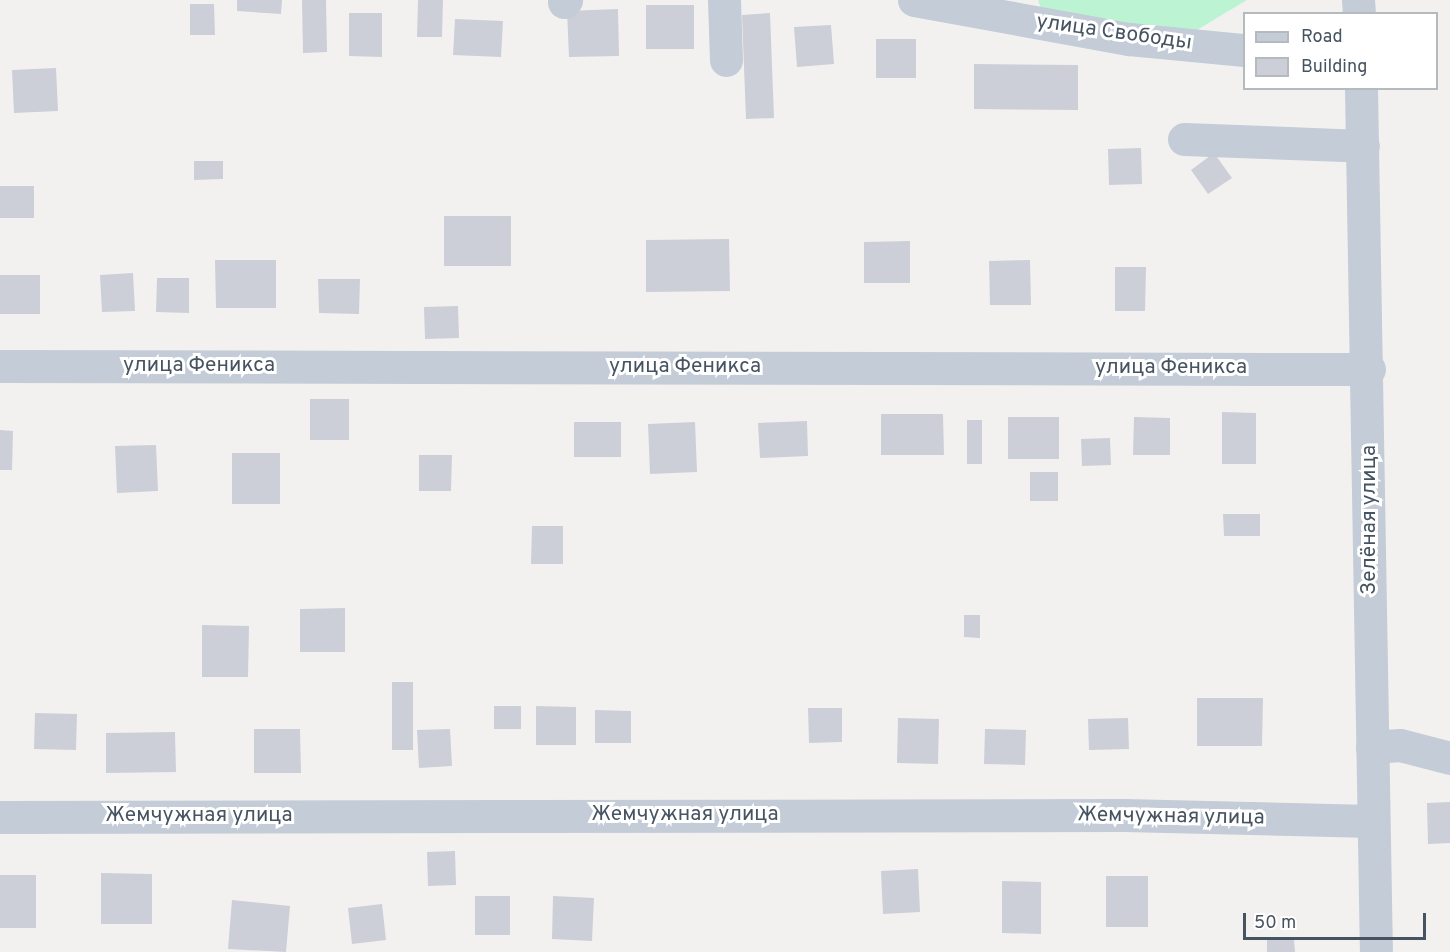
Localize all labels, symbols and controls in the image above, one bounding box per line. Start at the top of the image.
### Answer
street label: улица Свободы [1035,10,1193,56]
legend [1243,12,1438,90]
text: Road [1301,26,1343,49]
text: Building [1301,56,1367,79]
street label: улица Феникса [123,353,275,379]
street label: улица Феникса [609,354,761,380]
street label: улица Феникса [1095,355,1247,381]
street label: Зелёная улица [1357,445,1383,595]
street label: Жемчужная улица [591,802,779,828]
street label: Жемчужная улица [105,803,293,829]
street label: Жемчужная улица [1077,803,1265,831]
scale bar [1246,901,1429,939]
text: 50 m [1254,912,1296,935]

